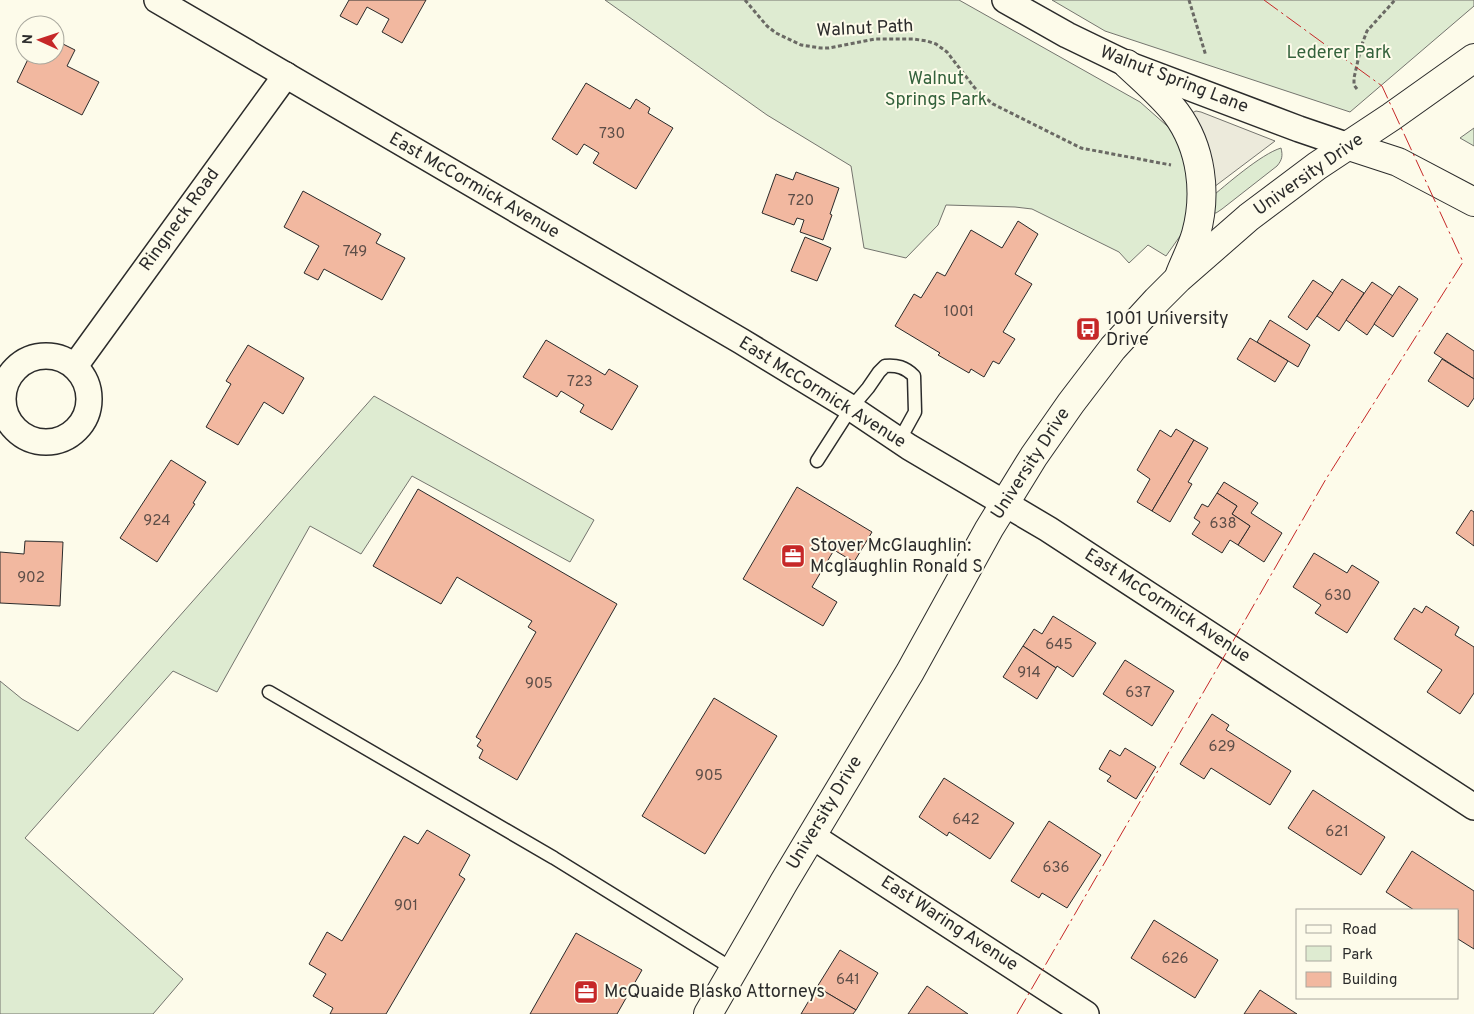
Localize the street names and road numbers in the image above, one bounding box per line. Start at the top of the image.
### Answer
street label: Walnut Path [816,15,914,43]
street label: Walnut Spring Lane [1097,41,1251,119]
street label: East McCormick Avenue [385,128,563,244]
street label: University Drive [1250,129,1368,221]
street label: Ringneck Road [135,164,225,276]
street label: East McCormick Avenue [734,332,910,454]
street label: University Drive [986,404,1076,524]
street label: East McCormick Avenue [1080,544,1254,668]
street label: University Drive [782,752,868,874]
street label: East Waring Avenue [876,871,1022,977]

